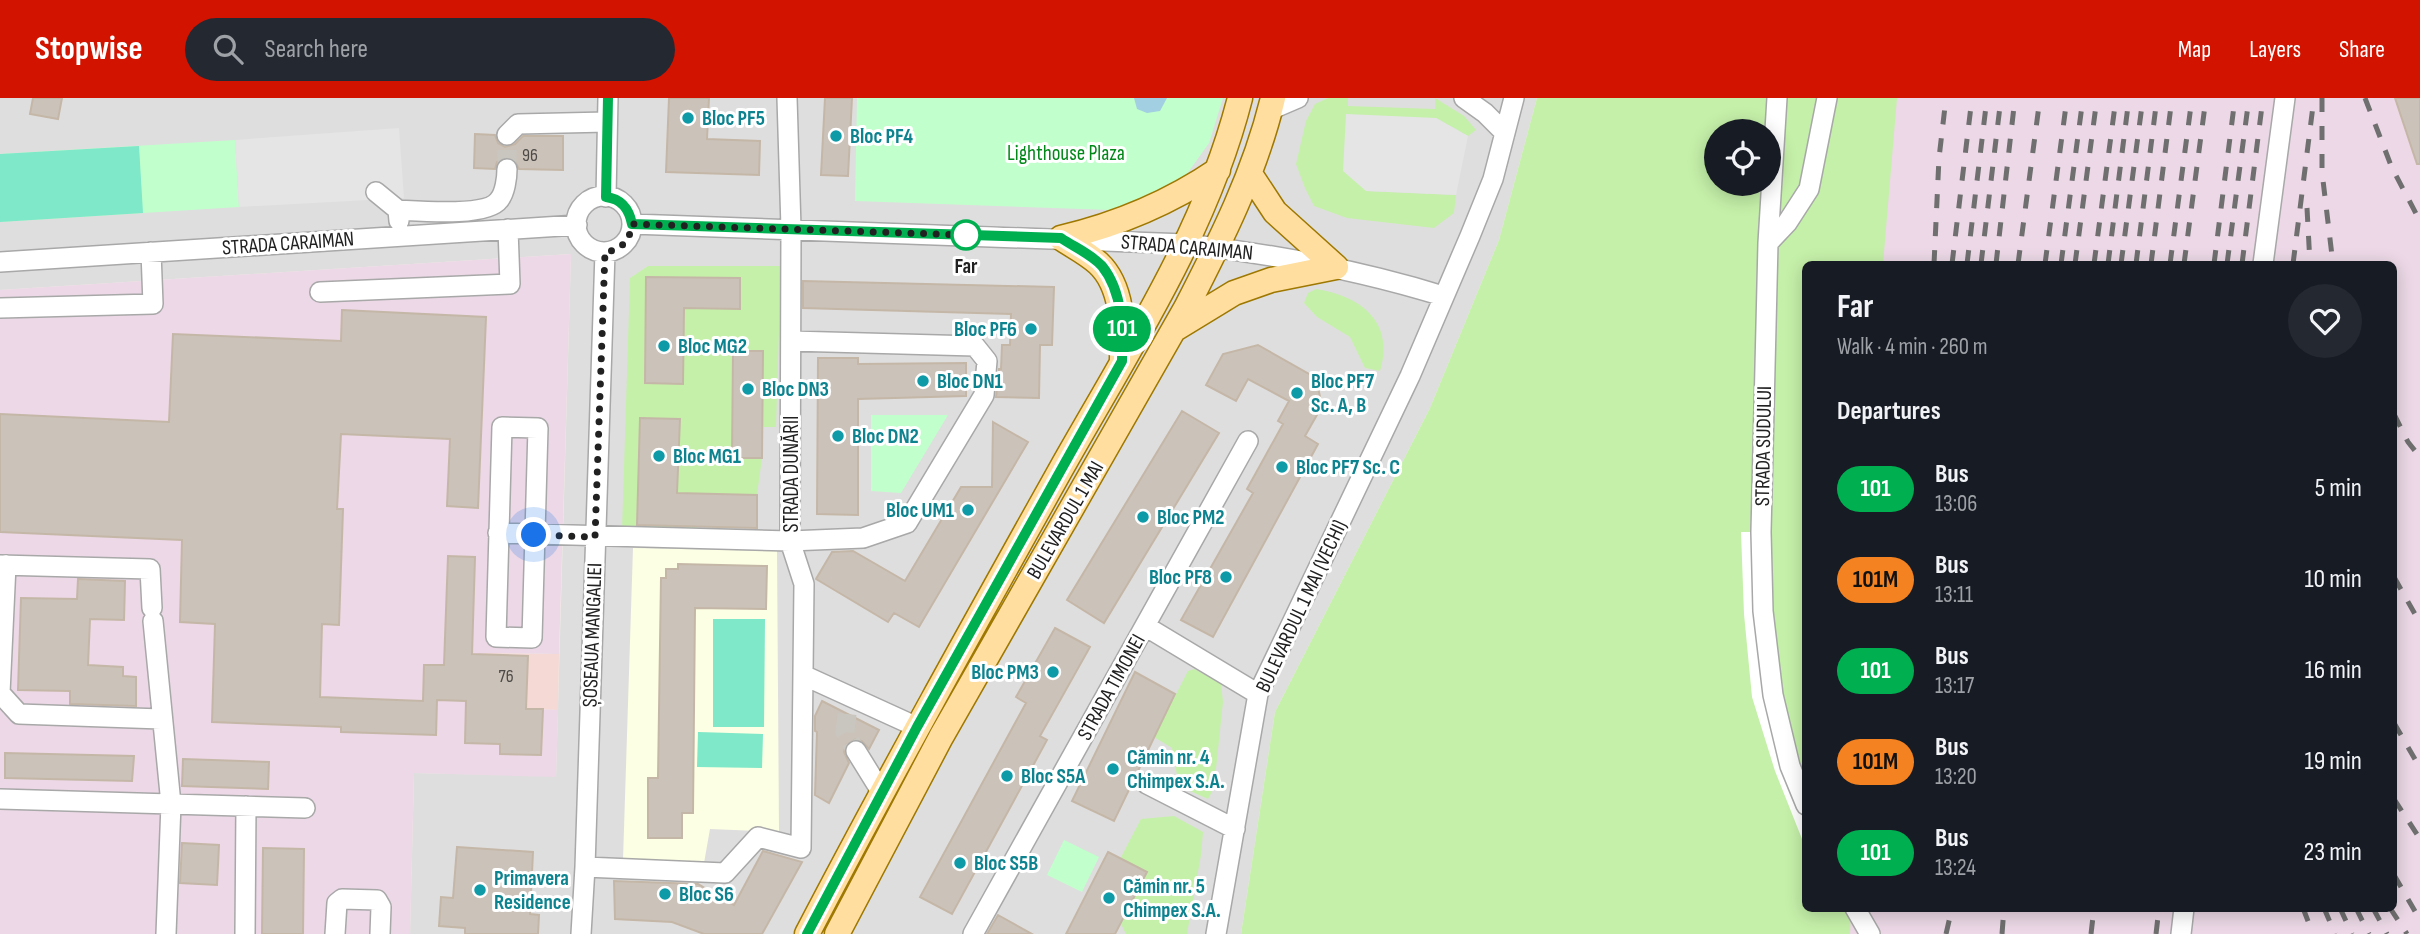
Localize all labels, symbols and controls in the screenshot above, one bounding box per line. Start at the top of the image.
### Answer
search box [185,18,675,81]
text: Stopwise [35,29,143,69]
icon: search [209,30,247,68]
text: Search here [265,34,368,65]
text: Map [2178,35,2211,64]
text: Layers [2249,35,2301,64]
text: Share [2339,35,2385,64]
place label: Bloc PF5 [702,106,765,131]
marker: Bloc PF5 [680,110,696,126]
map controls [1704,119,1781,196]
button: locate [1704,119,1781,196]
place label: Bloc PF4 [850,124,913,149]
marker: Bloc PF4 [828,128,844,144]
park label: Lighthouse Plaza [1007,141,1125,166]
house number: 96 [522,145,538,166]
marker: Far [951,220,981,250]
street label: STRADA CARAIMAN [221,226,355,261]
street label: STRADA CARAIMAN [1120,229,1254,266]
place label: Far [954,254,978,279]
button: heart [2288,284,2362,358]
text: Far [1837,287,1873,327]
line badge: 101 [1082,306,1162,352]
text: 101 [1107,314,1137,343]
place label: Bloc PF6 [954,317,1017,342]
marker: Bloc PF6 [1023,321,1039,337]
text: Walk · 4 min · 260 m [1837,333,1987,361]
place label: Bloc MG2 [678,334,747,359]
marker: Bloc MG2 [656,338,672,354]
place label: Bloc DN1 [937,369,1003,394]
place label: Bloc PF7 Sc. A, B [1311,369,1375,418]
marker: Bloc DN1 [915,373,931,389]
place label: Bloc DN3 [762,377,829,402]
marker: Bloc DN3 [740,381,756,397]
marker: Bloc PF7 Sc. A, B [1289,385,1305,401]
street label: STRADA SUDULUI [1750,386,1777,506]
text: Departures [1837,396,1941,427]
street label: STRADA DUNĂRII [779,416,804,532]
place label: Bloc DN2 [852,424,919,449]
marker: Bloc DN2 [830,428,846,444]
place label: Bloc MG1 [673,444,741,469]
marker: Bloc MG1 [651,448,667,464]
place label: Bloc PF7 Sc. C [1296,455,1400,480]
street label: BULEVARDUL 1 MAI [1022,457,1109,584]
marker: Bloc PF7 Sc. C [1274,459,1290,475]
text: Bus [1935,459,1969,490]
text: 5 min [2315,473,2362,504]
text: 101 [1860,474,1891,503]
text: 13:06 [1935,490,1977,518]
place label: Bloc UM1 [886,498,954,523]
marker: Bloc UM1 [960,502,976,518]
place label: Bloc PM2 [1157,505,1225,530]
marker: Bloc PM2 [1135,509,1151,525]
street label: BULEVARDUL 1 MAI (VECHI) [1251,516,1352,696]
your location [516,517,551,552]
text: Bus [1935,550,1969,581]
street label: ȘOSEAUA MANGALIEI [577,562,608,708]
text: 10 min [2305,564,2362,595]
place label: Bloc PF8 [1149,565,1212,590]
text: 101M [1853,565,1898,594]
marker: Bloc PF8 [1218,569,1234,585]
text: 13:11 [1935,581,1973,609]
street label: STRADA TIMONEI [1072,630,1151,745]
text: Bus [1935,641,1969,672]
text: 16 min [2305,655,2362,686]
text: 101 [1860,656,1891,685]
place label: Bloc PM3 [971,660,1039,685]
marker: Bloc PM3 [1045,664,1061,680]
house number: 76 [498,666,514,687]
text: 13:17 [1935,672,1974,700]
text: Bus [1935,732,1969,763]
place label: Cămin nr. 4 Chimpex S.A. [1127,745,1225,794]
text: 19 min [2305,746,2362,777]
text: 101M [1853,747,1898,776]
marker: Cămin nr. 4 Chimpex S.A. [1105,761,1121,777]
text: 13:20 [1935,763,1977,791]
place label: Bloc S5A [1021,764,1086,789]
marker: Bloc S5A [999,768,1015,784]
text: Bus [1935,823,1969,854]
text: 23 min [2304,837,2362,868]
text: 101 [1860,838,1891,867]
place label: Bloc S5B [974,851,1038,876]
text: 13:24 [1935,854,1976,882]
marker: Bloc S5B [952,855,968,871]
place label: Primavera Residence [494,866,571,915]
place label: Cămin nr. 5 Chimpex S.A. [1123,874,1221,923]
marker: Primavera Residence [472,882,488,898]
place label: Bloc S6 [679,882,734,907]
marker: Bloc S6 [657,886,673,902]
marker: Cămin nr. 5 Chimpex S.A. [1101,890,1117,906]

